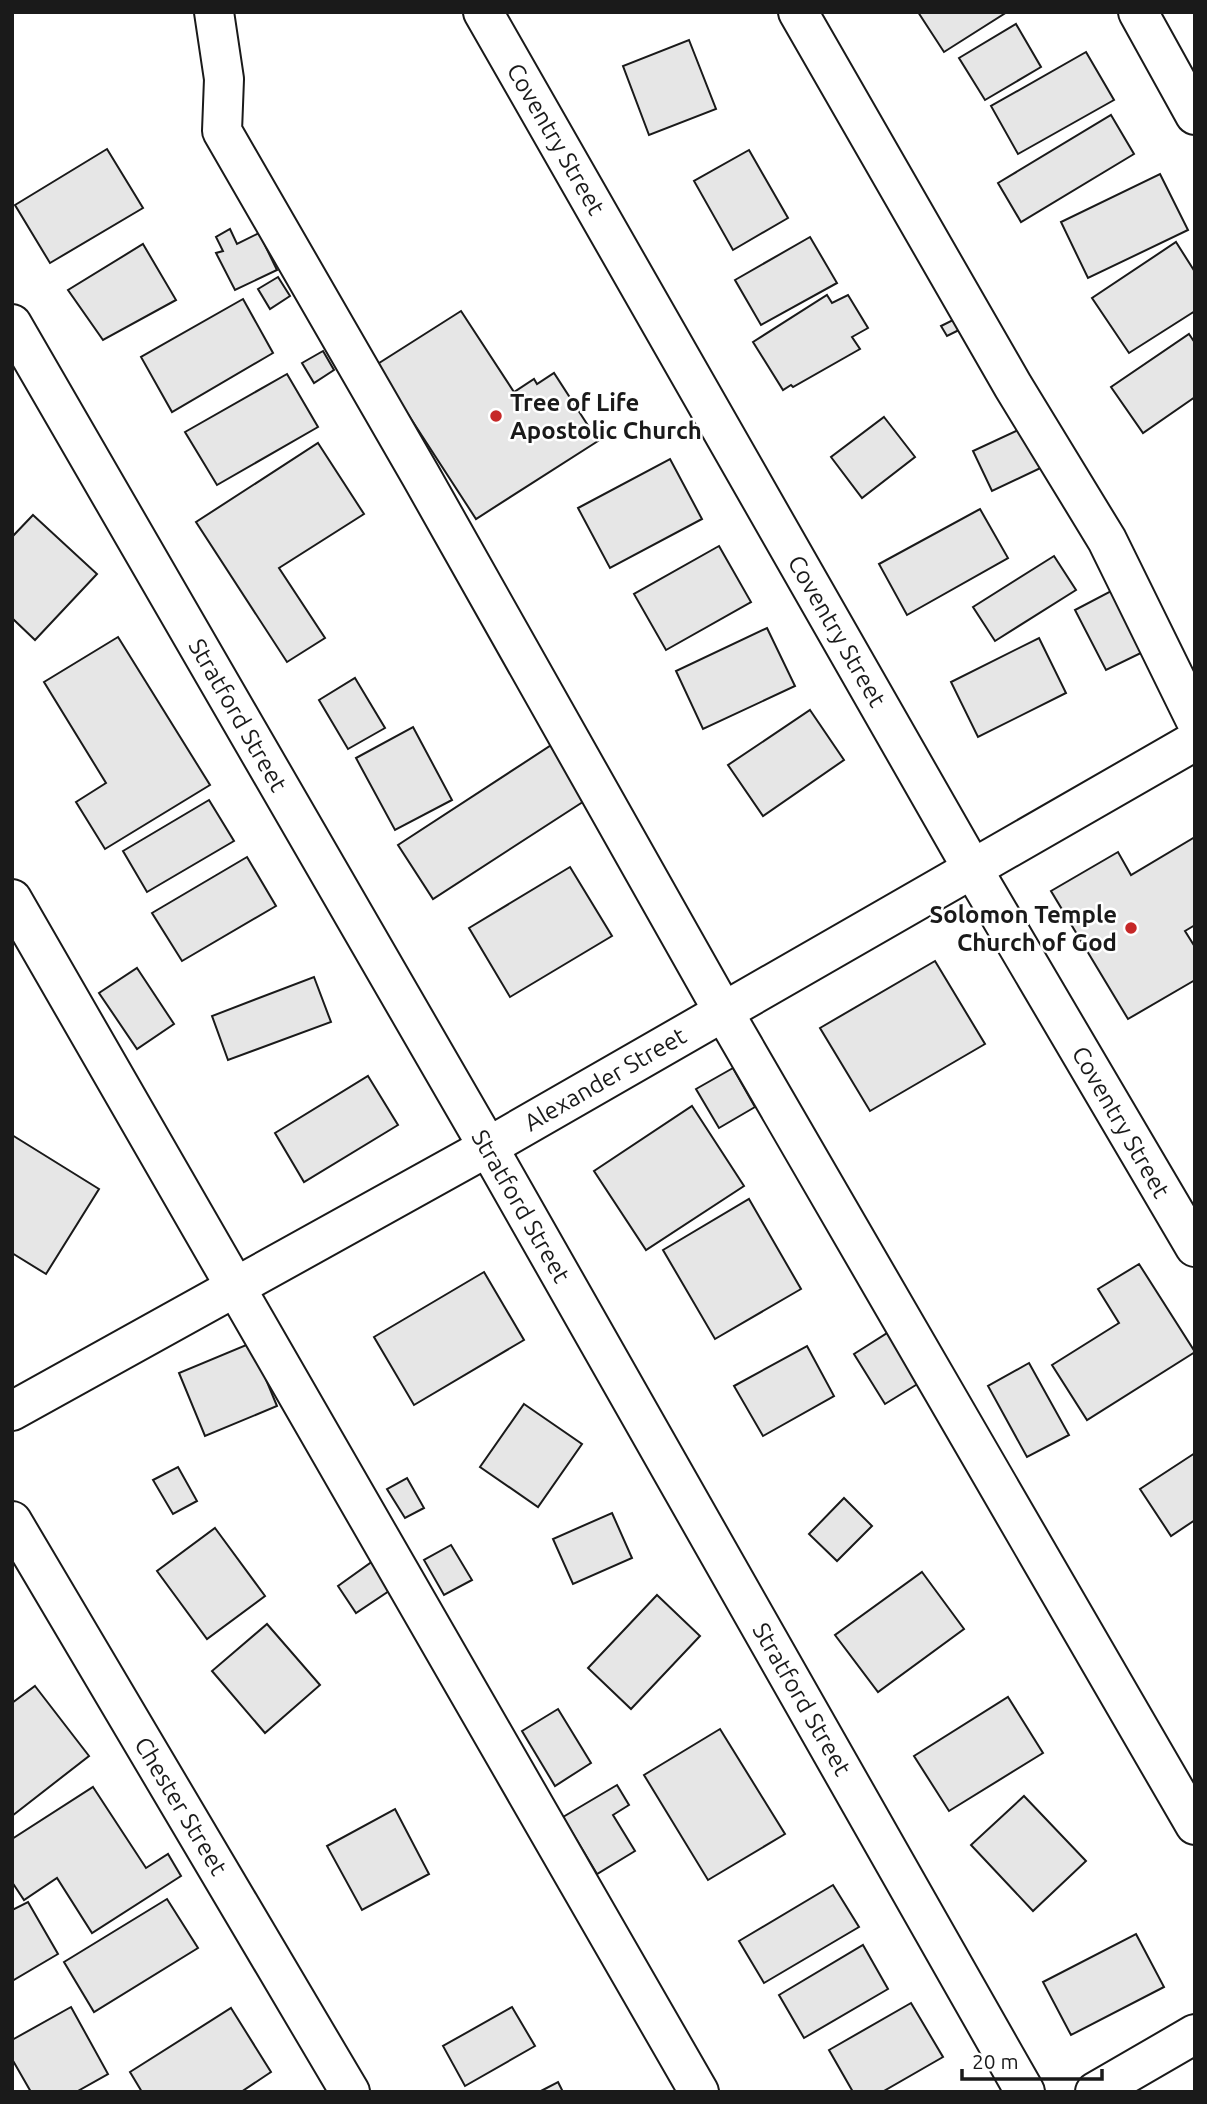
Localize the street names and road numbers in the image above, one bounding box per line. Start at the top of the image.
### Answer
street label: Coventry Street [502,58,611,220]
street label: Coventry Street [783,550,892,712]
street label: Stratford Street [183,634,293,797]
street label: Alexander Street [519,1022,691,1136]
street label: Coventry Street [1067,1041,1176,1203]
street label: Stratford Street [466,1125,576,1288]
street label: Stratford Street [747,1618,857,1781]
street label: Chester Street [129,1732,233,1880]

